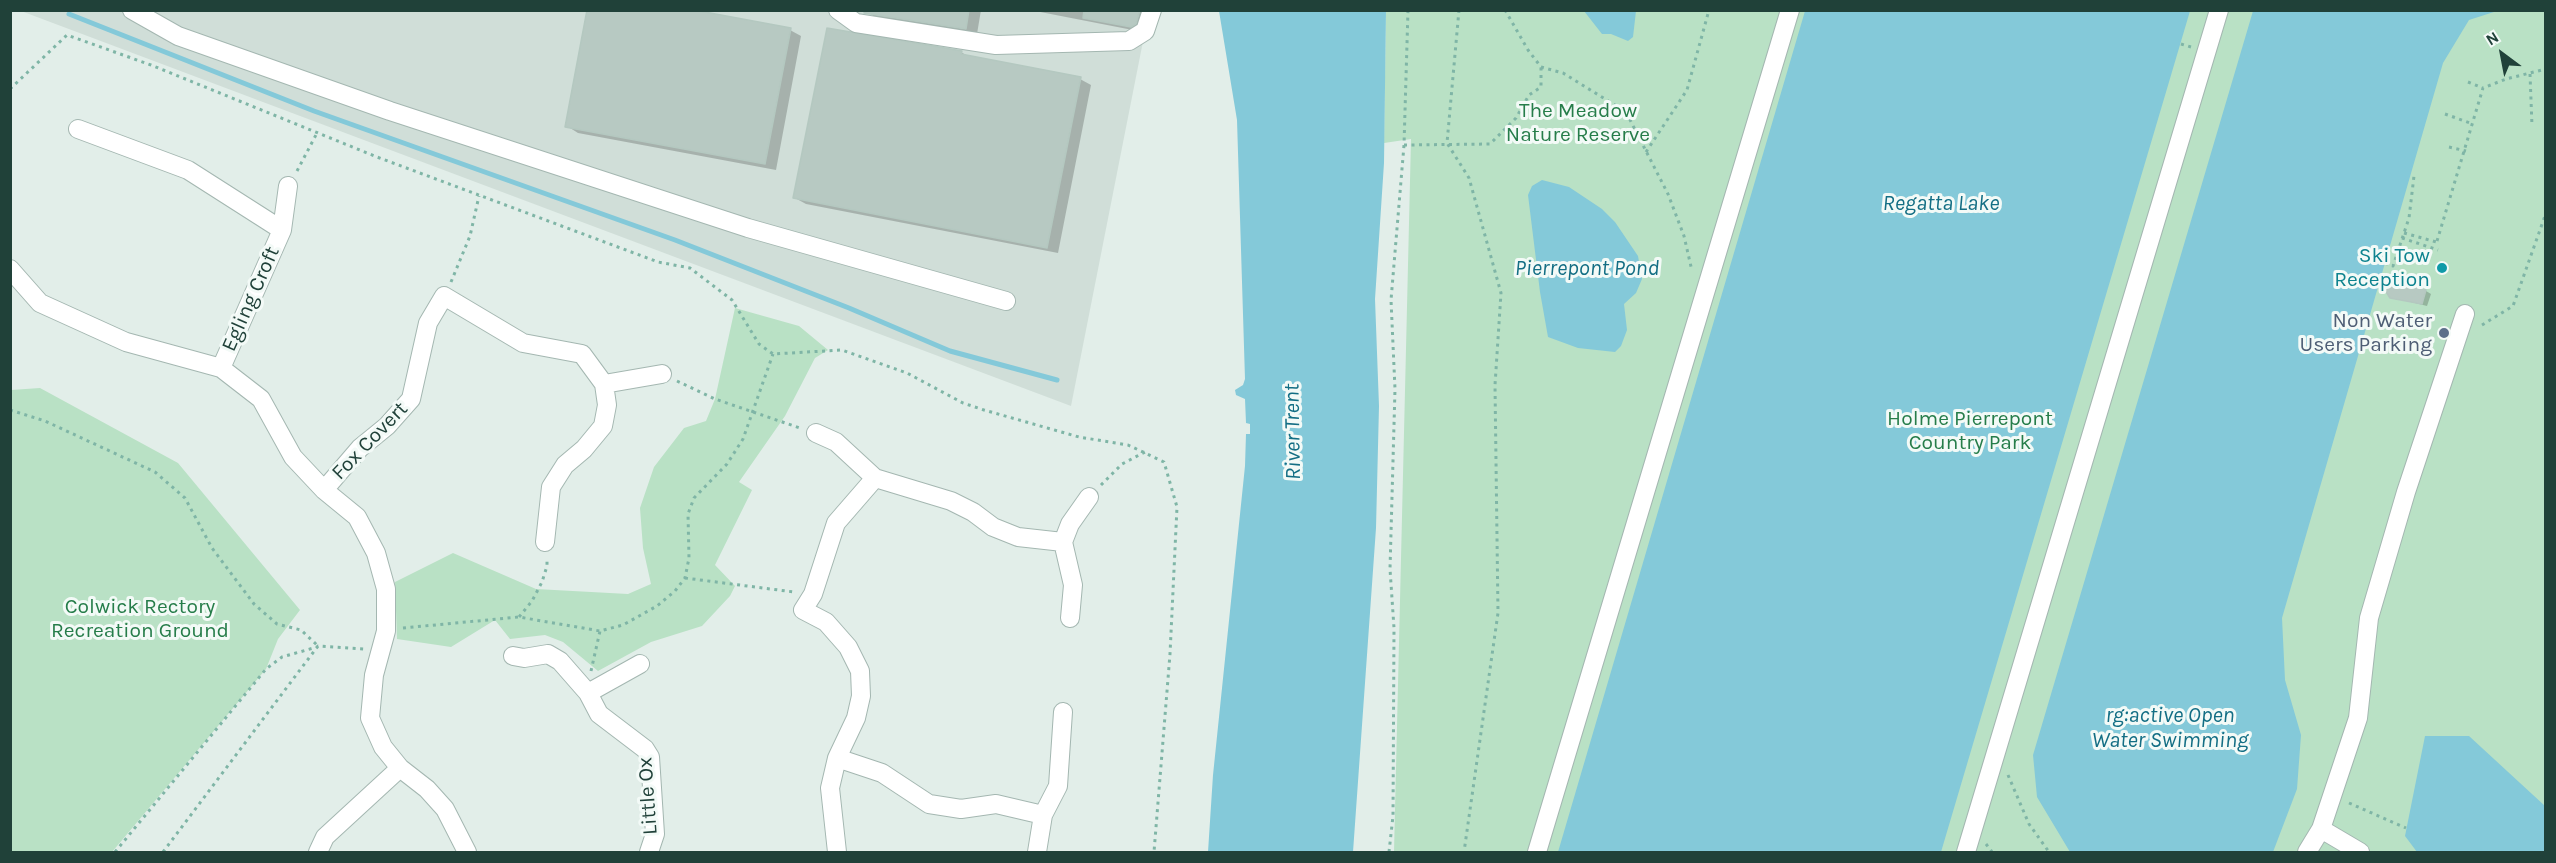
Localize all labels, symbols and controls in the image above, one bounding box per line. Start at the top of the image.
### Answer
north arrow [2472,24,2532,84]
text: N [2482,27,2502,49]
park label: The Meadow Nature Reserve [1506,98,1650,148]
water label: Regatta Lake [1883,191,1999,217]
street label: Egling Croft [217,243,285,355]
place label: Ski Tow Reception [2334,243,2430,293]
water label: Pierrepont Pond [1515,256,1659,282]
marker: Ski Tow Reception [2435,261,2449,275]
place label: Non Water Users Parking [2299,308,2432,358]
marker: Non Water Users Parking [2437,326,2451,340]
water label: River Trent [1279,384,1307,480]
street label: Fox Covert [327,397,413,485]
park label: Holme Pierrepont Country Park [1887,406,2053,456]
park label: Colwick Rectory Recreation Ground [51,594,229,644]
water label: rg:active Open Water Swimming [2092,703,2248,754]
street label: Little Ox [633,756,663,836]

